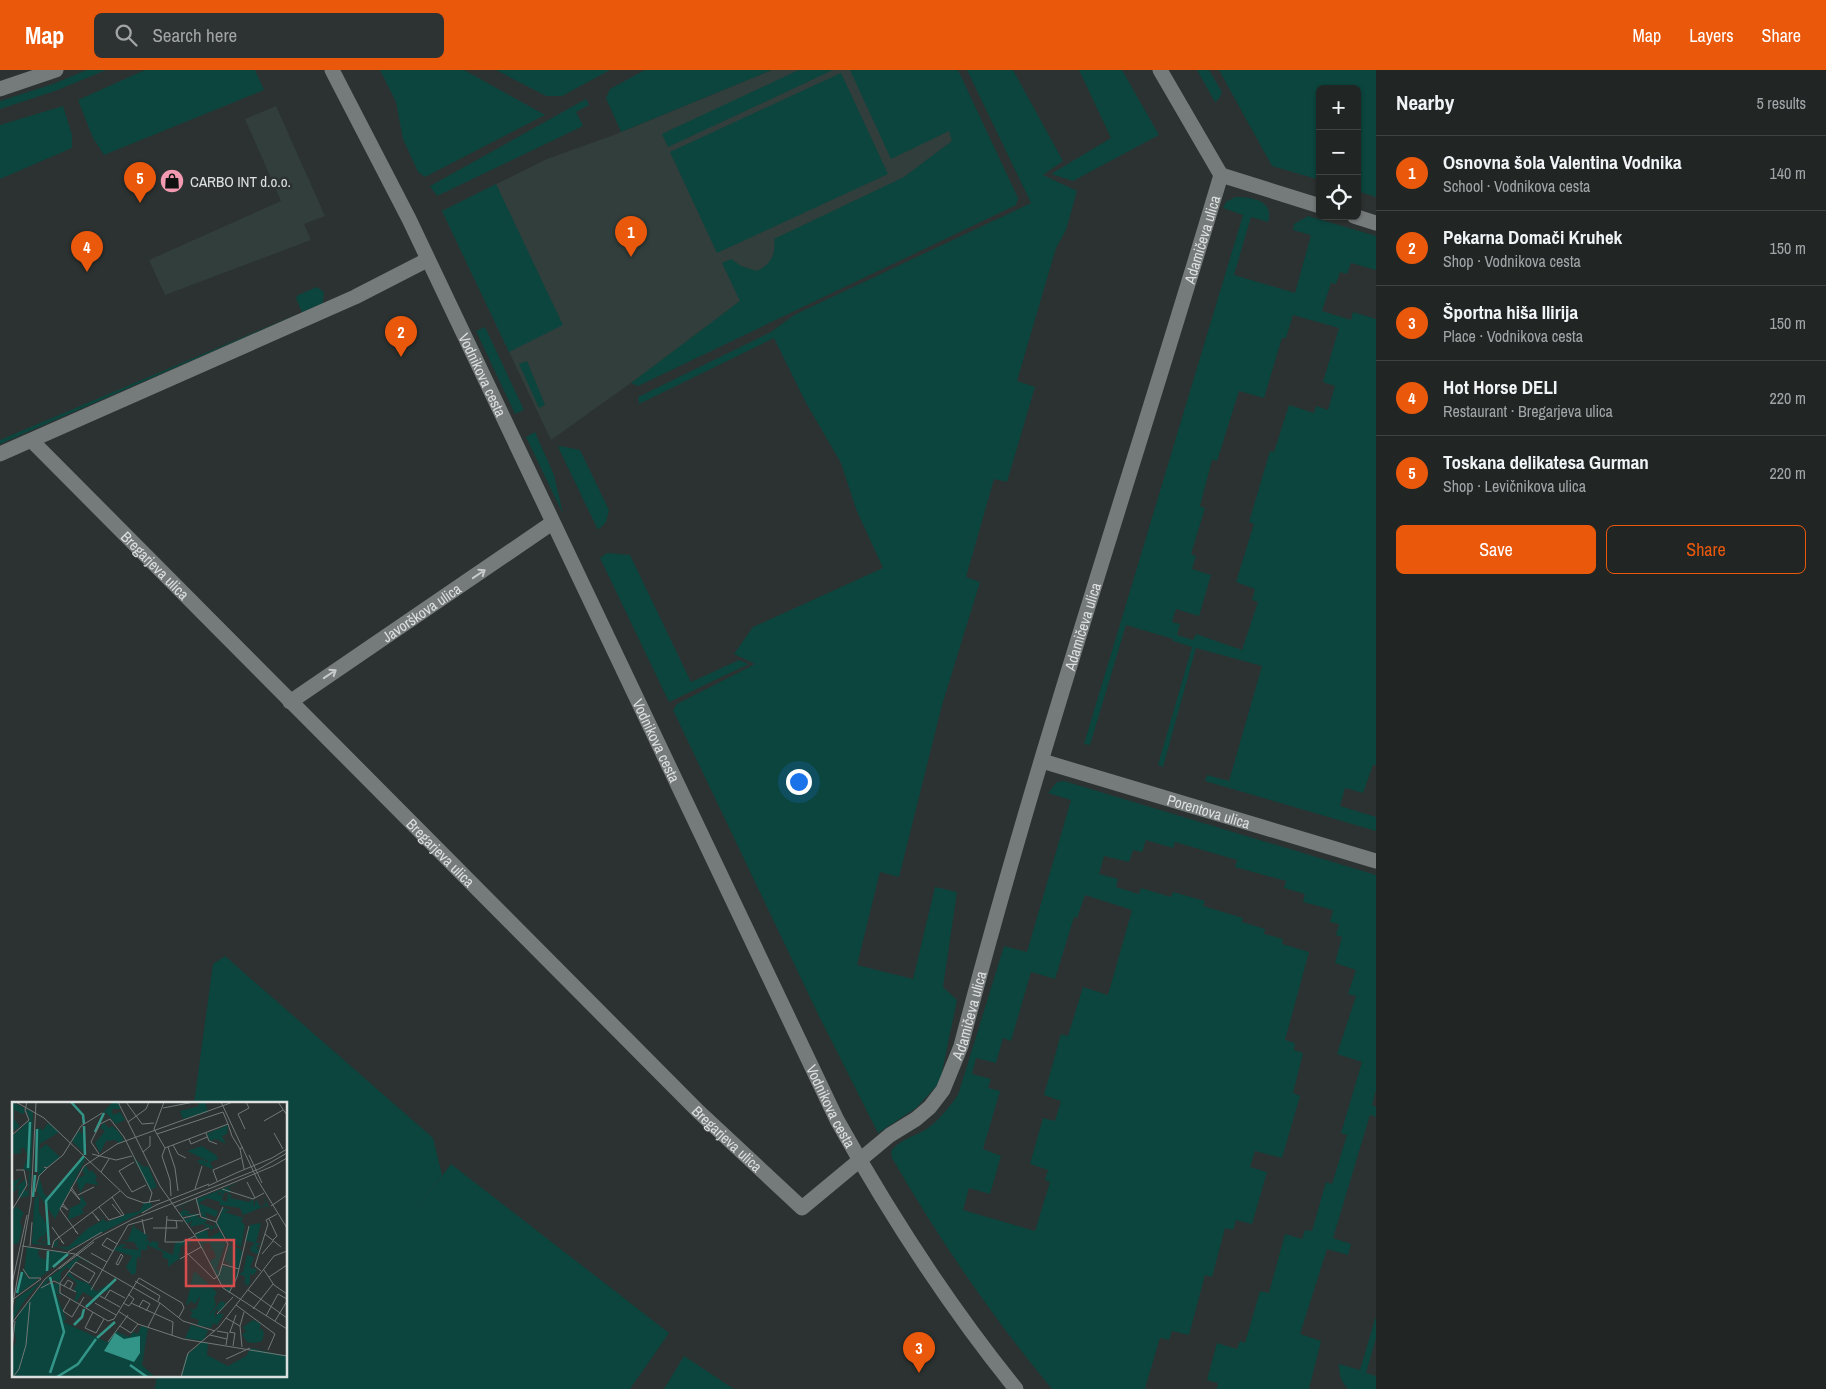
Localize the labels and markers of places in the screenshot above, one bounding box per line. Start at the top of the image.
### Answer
pin: 5 [124,162,156,203]
shop icon: CARBO INT d.o.o. [159,168,185,194]
place label: CARBO INT d.o.o. [190,171,291,192]
pin: 1 [615,216,647,257]
pin: 4 [71,231,103,272]
pin: 2 [385,316,417,357]
pin: 3 [903,1332,935,1373]

